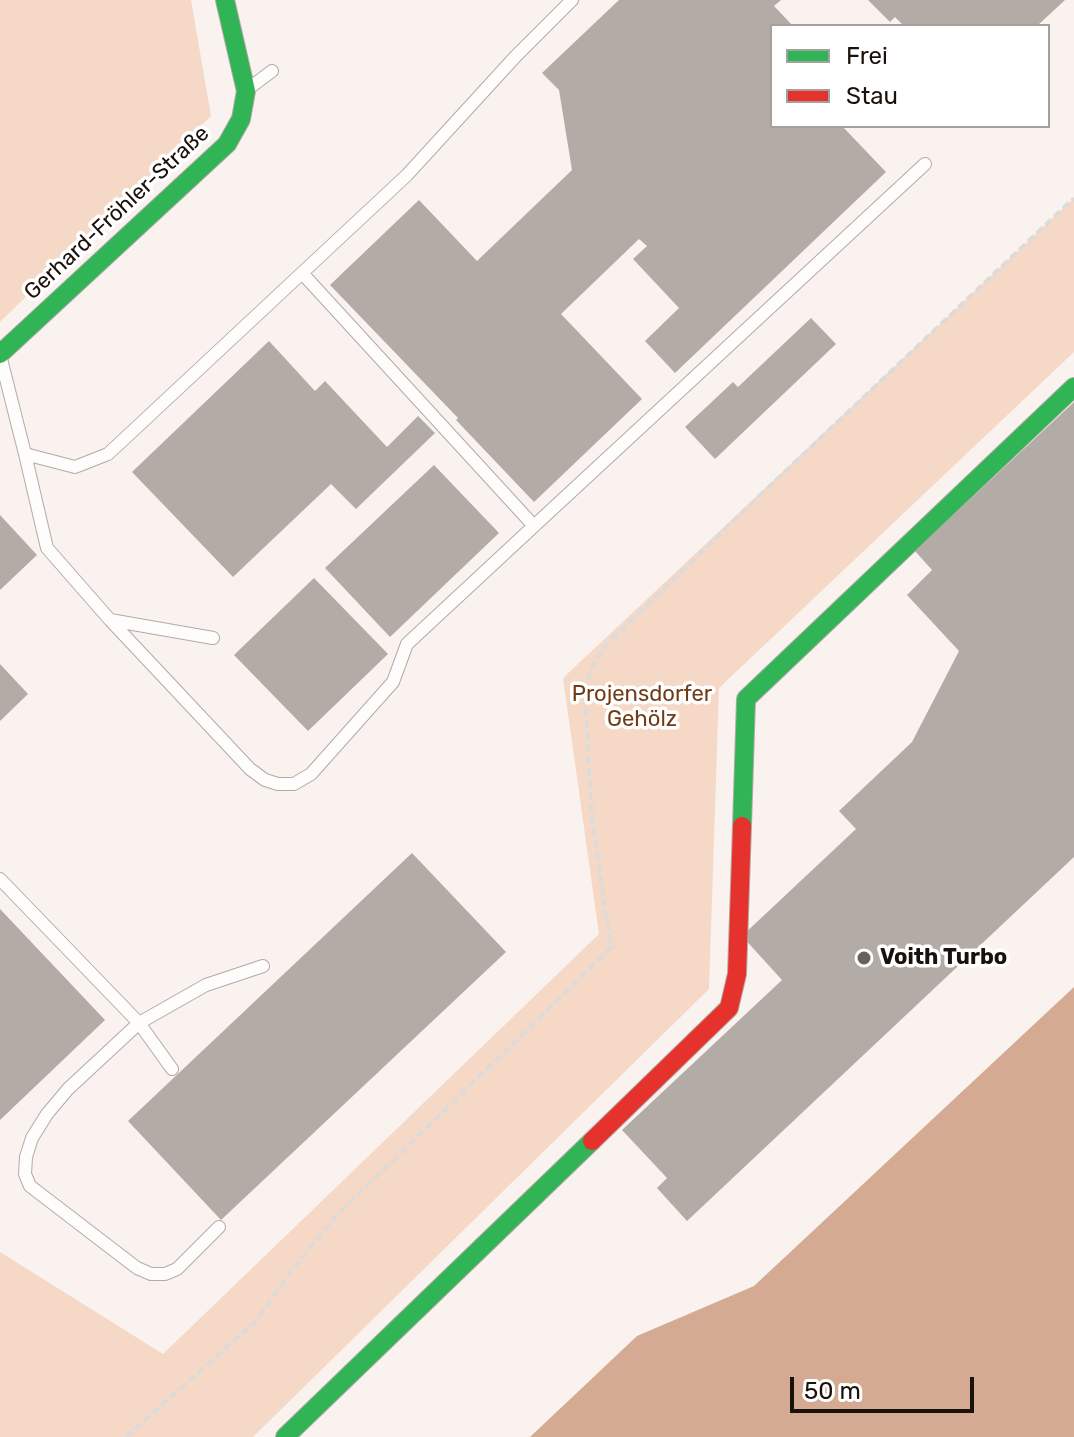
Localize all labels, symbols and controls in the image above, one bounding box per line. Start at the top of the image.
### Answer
legend [770,24,1050,128]
text: Frei [846,42,888,70]
text: Stau [846,82,898,110]
street label: Gerhard-Fröhler-Straße [19,121,215,305]
park label: Projensdorfer Gehölz [572,682,712,734]
place label: Voith Turbo [880,945,1007,971]
marker: Voith Turbo [855,949,873,967]
scale bar [794,1361,978,1411]
text: 50 m [804,1377,861,1405]

